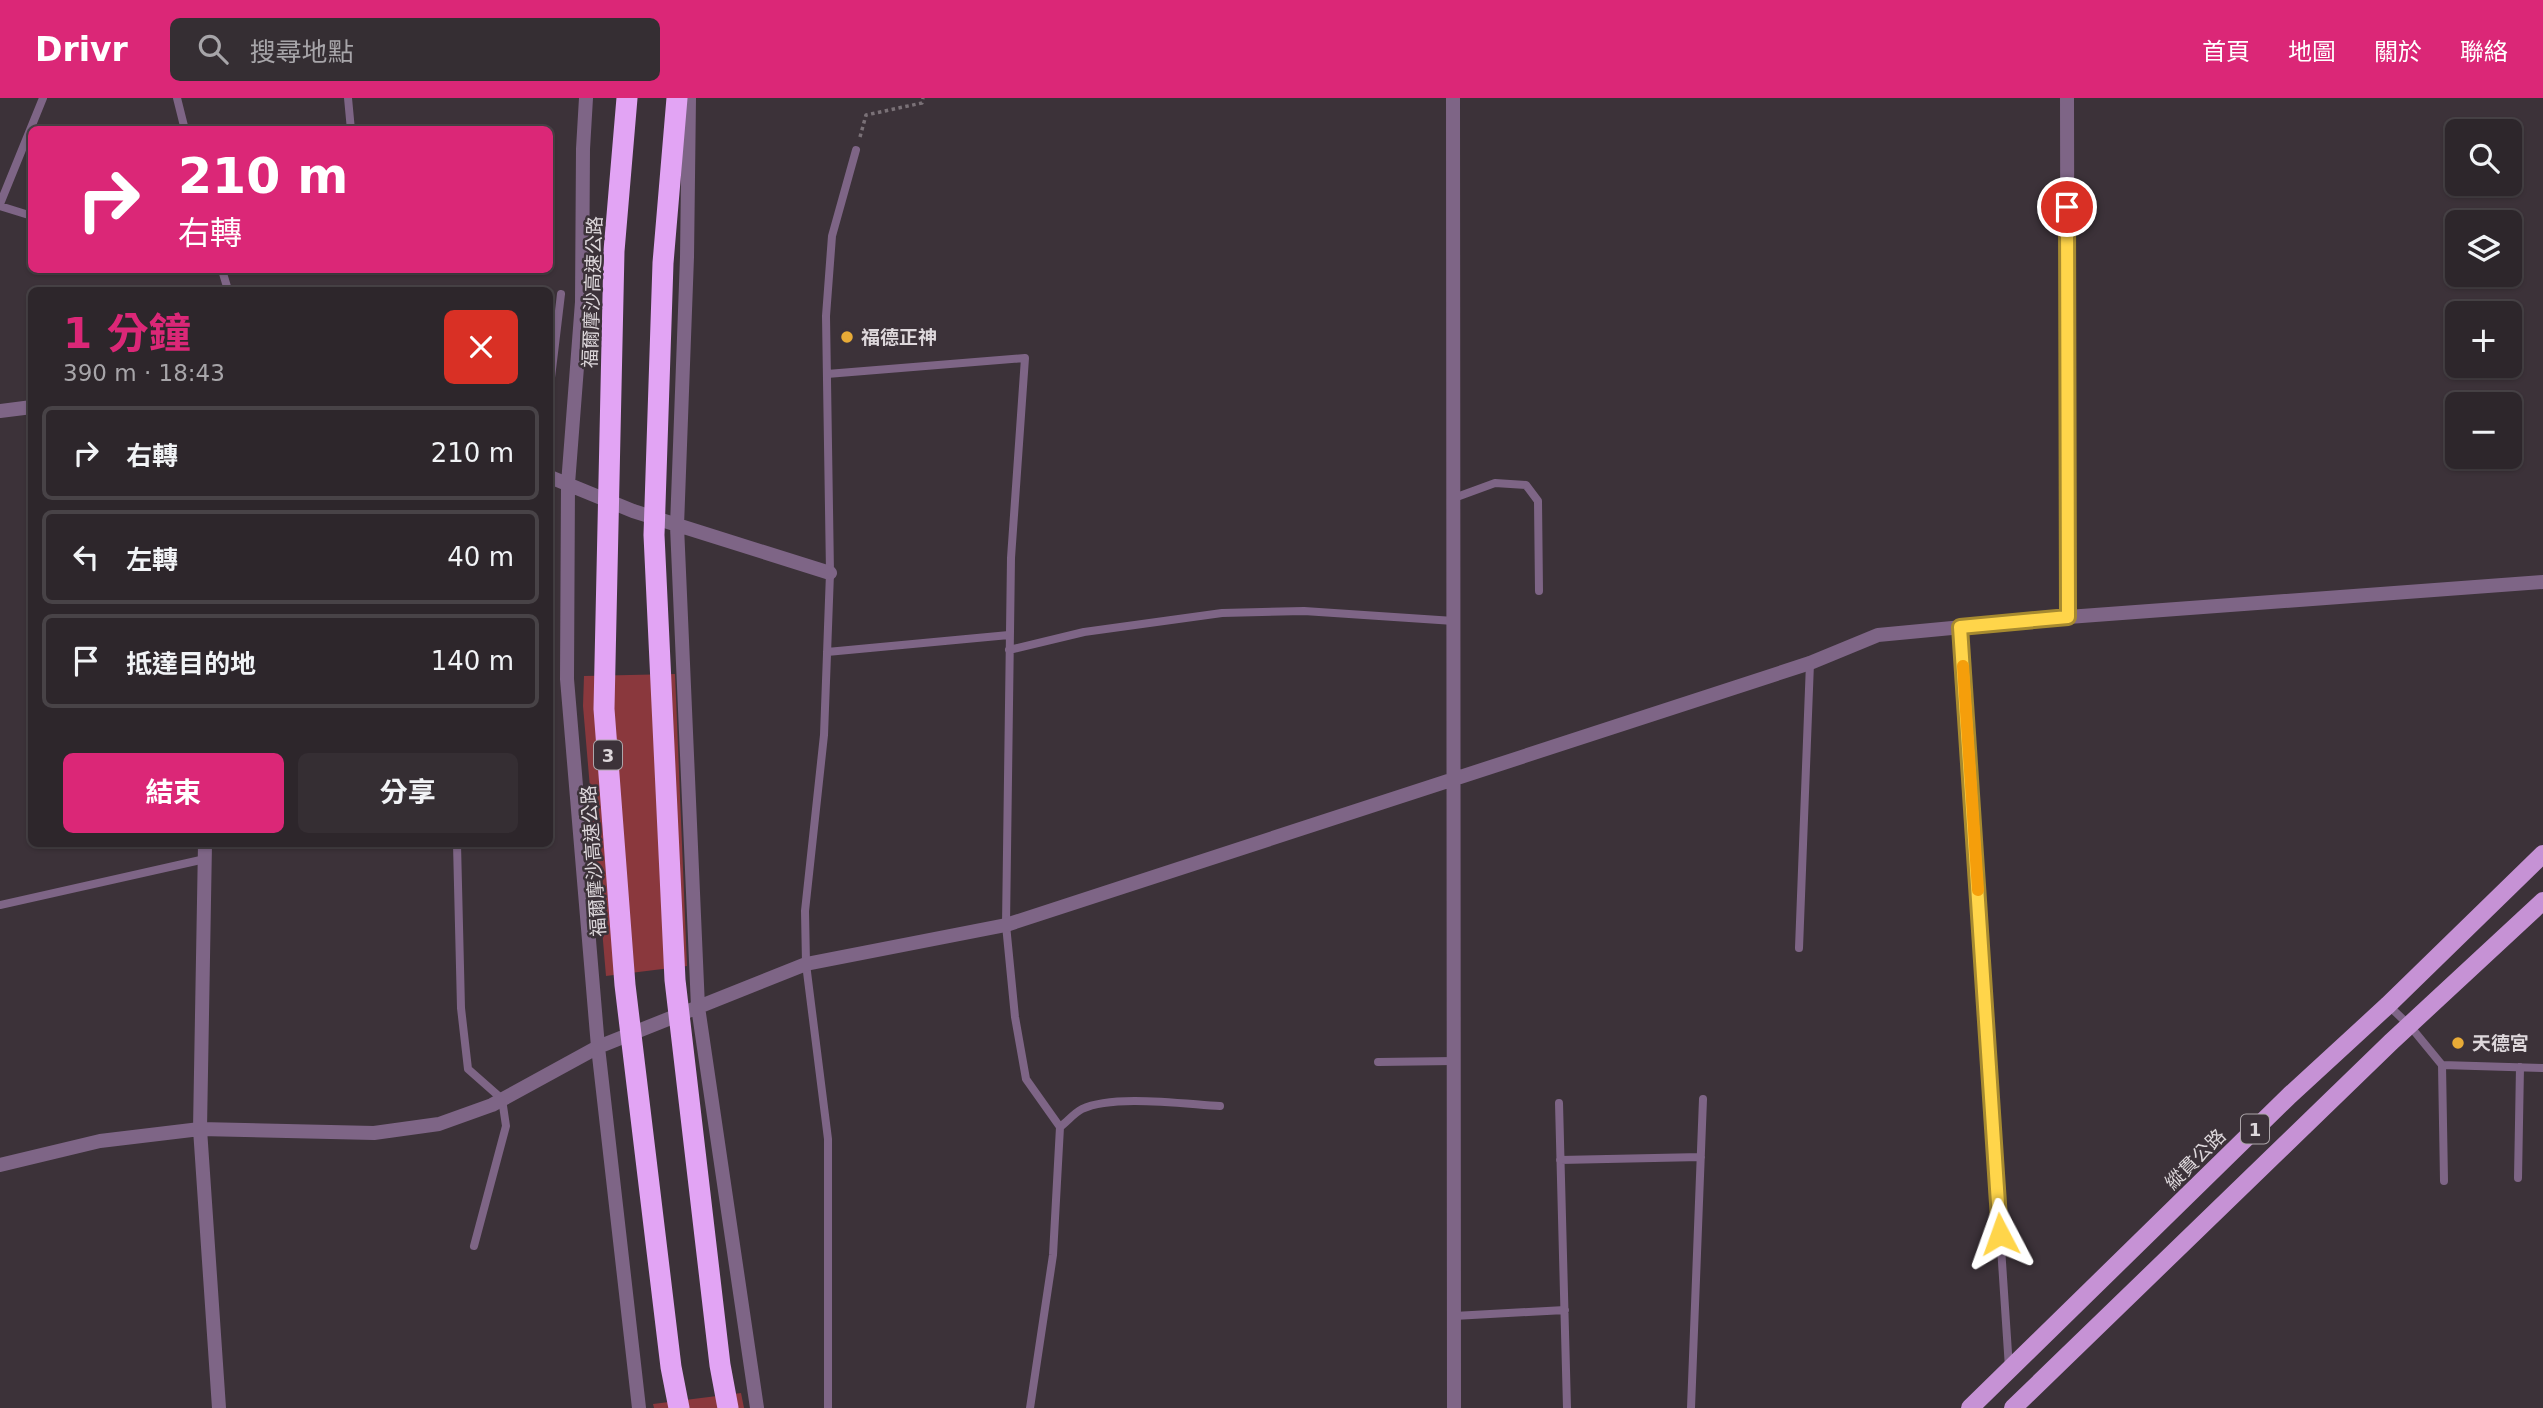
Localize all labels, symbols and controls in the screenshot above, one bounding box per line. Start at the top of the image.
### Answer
search box [170,18,660,81]
text: Drivr [35,30,128,69]
icon: search [194,30,232,68]
text: 搜尋地點 [250,37,354,67]
text: 首頁 [2202,38,2250,66]
text: 地圖 [2288,38,2336,66]
text: 關於 [2374,38,2422,66]
text: 聯絡 [2460,38,2508,66]
map controls [2445,119,2522,469]
button: search [2445,119,2522,196]
text: 210 m [178,148,348,205]
icon: right [63,154,154,245]
pin [2037,177,2097,237]
icon: arrive [2048,188,2086,226]
button: layers [2445,210,2522,287]
text: 右轉 [178,214,242,252]
street label: 福爾摩沙高速公路 [578,216,606,368]
button: + [2445,301,2522,378]
text: 1 分鐘 [63,309,191,358]
button: close [444,310,518,384]
place label: 福德正神 [861,326,937,348]
marker: 福德正神 [839,329,855,345]
text: 390 m · 18:43 [63,360,225,386]
button: − [2445,392,2522,469]
icon: right [67,434,105,472]
text: 210 m [431,438,514,468]
text: 右轉 [126,441,178,471]
icon: left [67,538,105,576]
text: 40 m [447,542,514,572]
text: 左轉 [126,545,178,575]
icon: arrive [67,642,105,680]
text: 140 m [431,646,514,676]
text: 抵達目的地 [126,649,256,679]
road number: 3 [594,740,622,770]
button: 結束 [63,753,284,833]
button: 分享 [298,753,518,833]
street label: 福爾摩沙高速公路 [577,784,609,938]
place label: 天德宮 [2472,1032,2529,1054]
marker: 天德宮 [2450,1035,2466,1051]
road number: 1 [2241,1114,2269,1144]
street label: 縱貫公路 [2160,1124,2230,1194]
position arrow [1963,1197,2037,1271]

